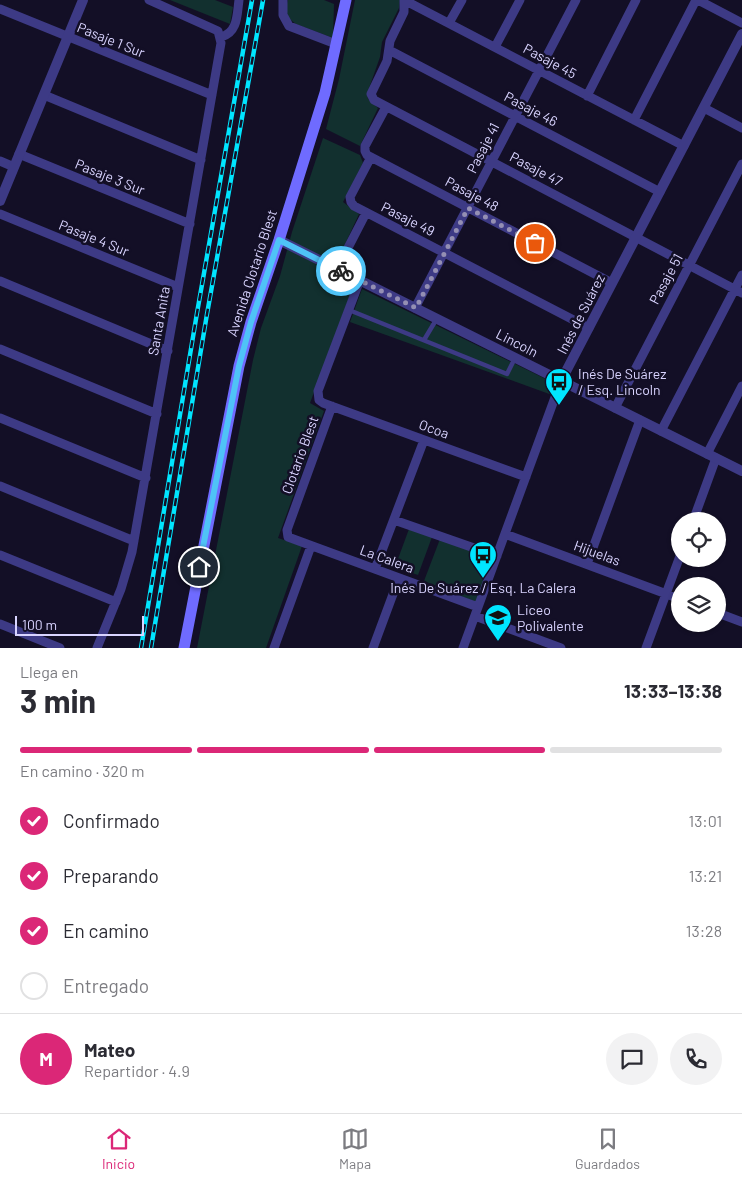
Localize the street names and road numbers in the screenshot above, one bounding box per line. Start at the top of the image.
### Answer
street label: Pasaje 1 Sur [75,18,148,61]
street label: Pasaje 45 [521,39,580,82]
street label: Pasaje 46 [502,87,561,130]
street label: Pasaje 41 [463,120,502,176]
street label: Pasaje 47 [507,148,566,190]
street label: Pasaje 3 Sur [73,155,148,198]
street label: Pasaje 48 [443,172,502,215]
street label: Pasaje 49 [379,198,438,239]
street label: Avenida Clotario Blest [223,207,280,338]
street label: Pasaje 4 Sur [57,216,132,259]
street label: Pasaje 51 [645,251,686,307]
street label: Inés de Suárez [553,271,608,357]
street label: Santa Anita [144,285,173,357]
street label: Lincoln [493,325,541,360]
street label: Clotario Blest [278,414,322,496]
street label: Ocoa [417,415,452,442]
street label: Hijuelas [572,536,623,569]
street label: La Calera [358,541,417,576]

